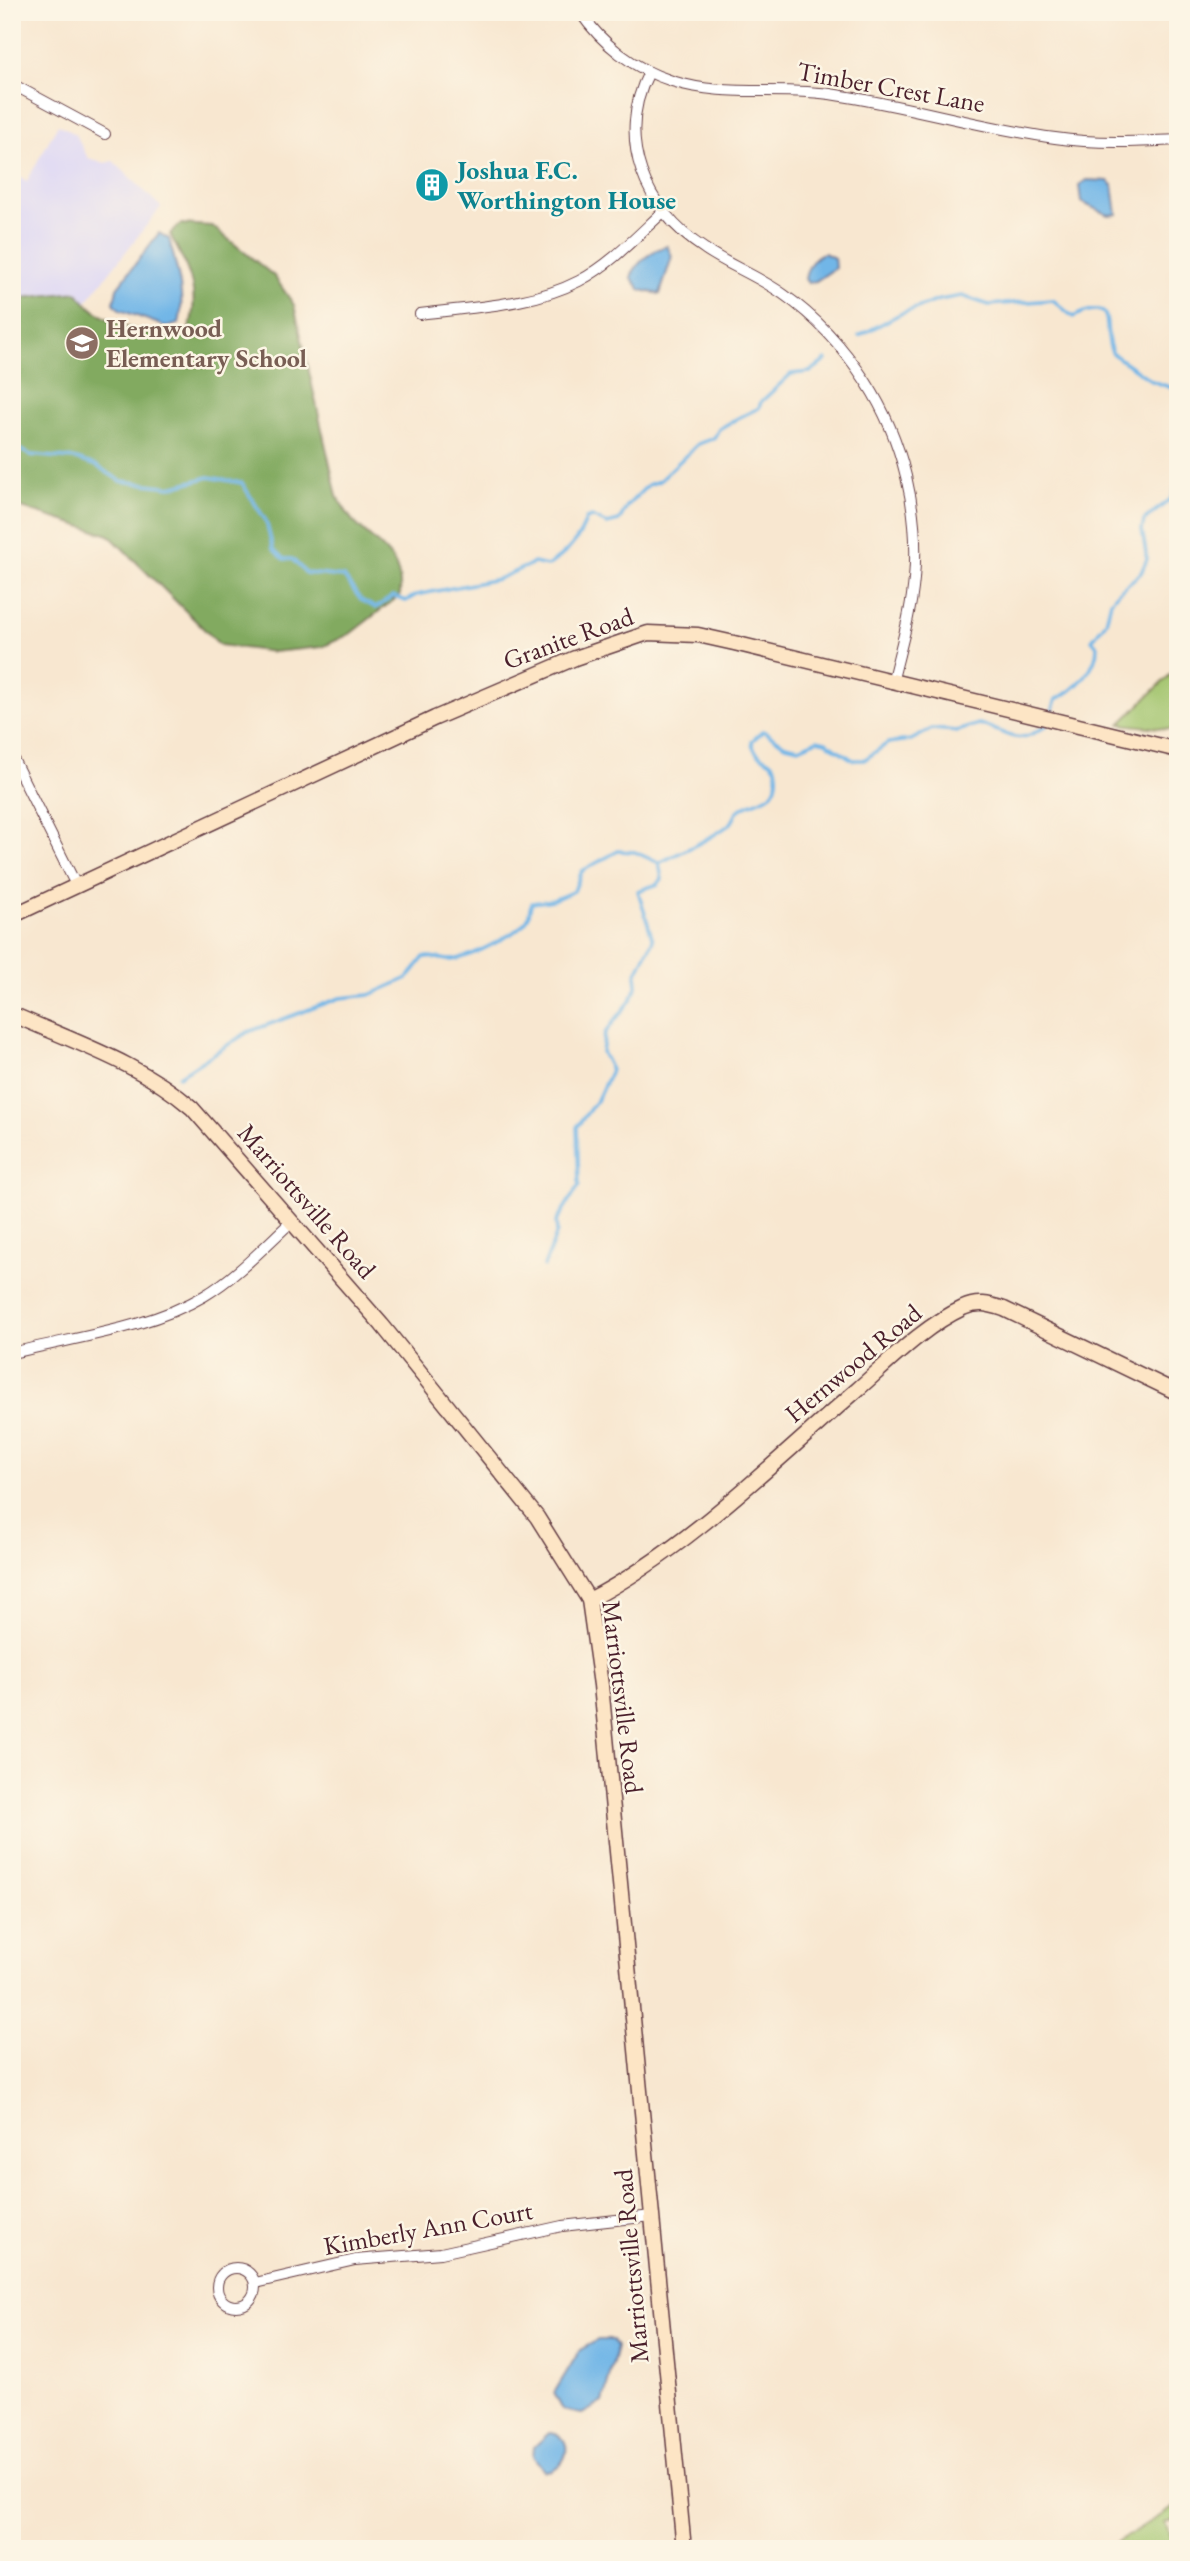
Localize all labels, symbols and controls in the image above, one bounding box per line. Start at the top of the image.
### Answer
street label: Timber Crest Lane [795,54,987,120]
place label: Joshua F.C. Worthington House [454,153,676,217]
building icon: Joshua F.C. Worthington House [413,166,451,204]
place label: Hernwood Elementary School [106,311,307,375]
school or university icon: Hernwood Elementary School [63,324,101,362]
street label: Granite Road [498,598,639,677]
street label: Marriottsville Road [230,1116,384,1286]
street label: Hernwood Road [777,1295,929,1430]
street label: Marriottsville Road [594,1598,652,1796]
street label: Marriottsville Road [606,2167,656,2364]
street label: Kimberly Ann Court [321,2193,535,2263]

